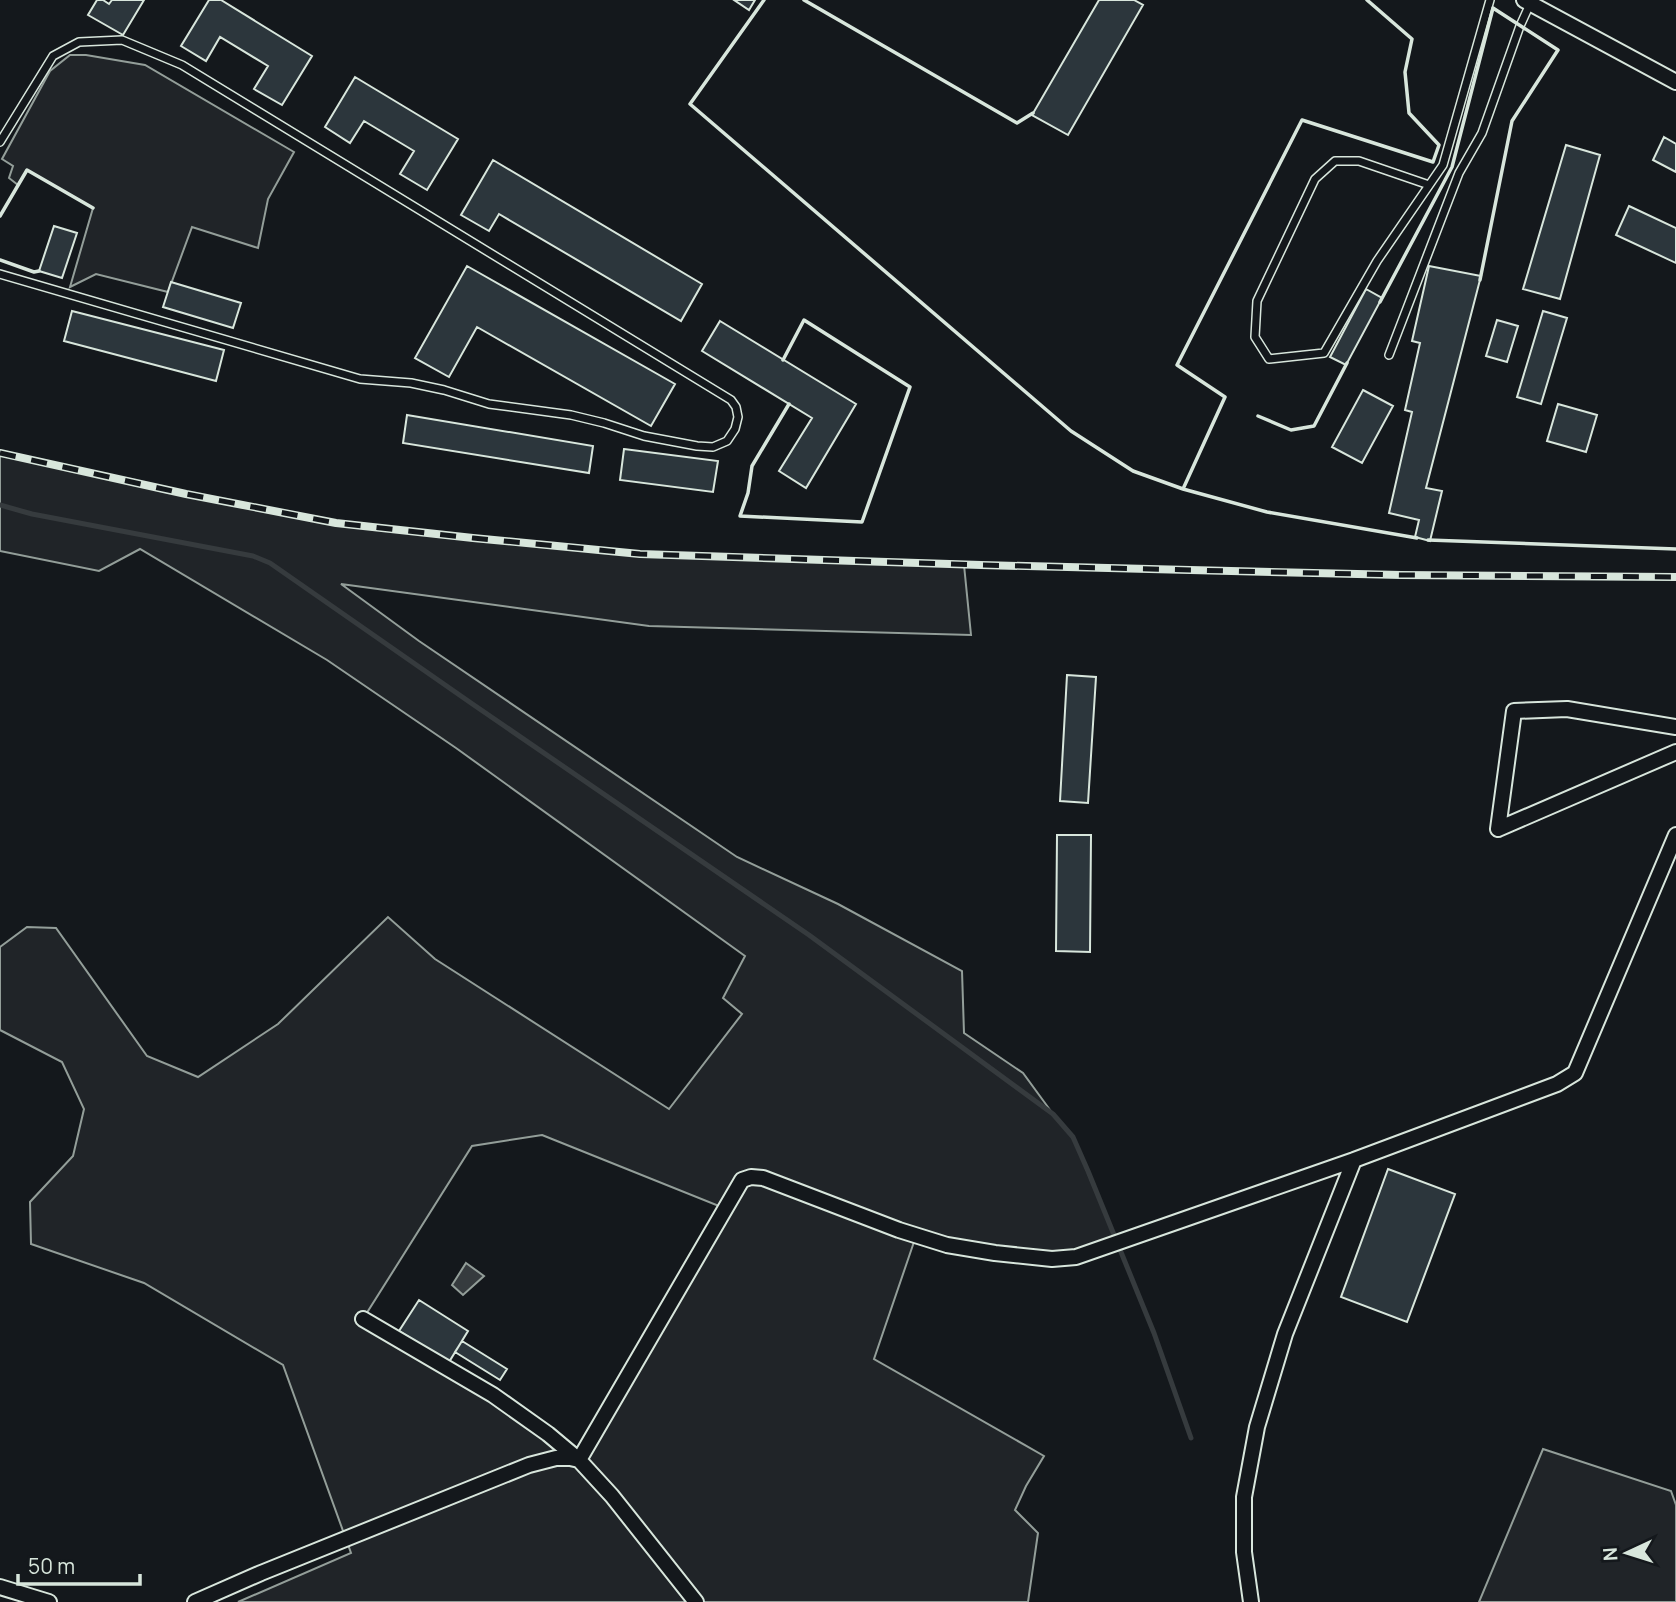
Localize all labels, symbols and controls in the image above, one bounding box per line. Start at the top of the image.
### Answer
north arrow [1592,1518,1662,1588]
scale bar [18,1542,140,1586]
text: N [1597,1546,1623,1562]
text: 50 m [28,1552,75,1580]

